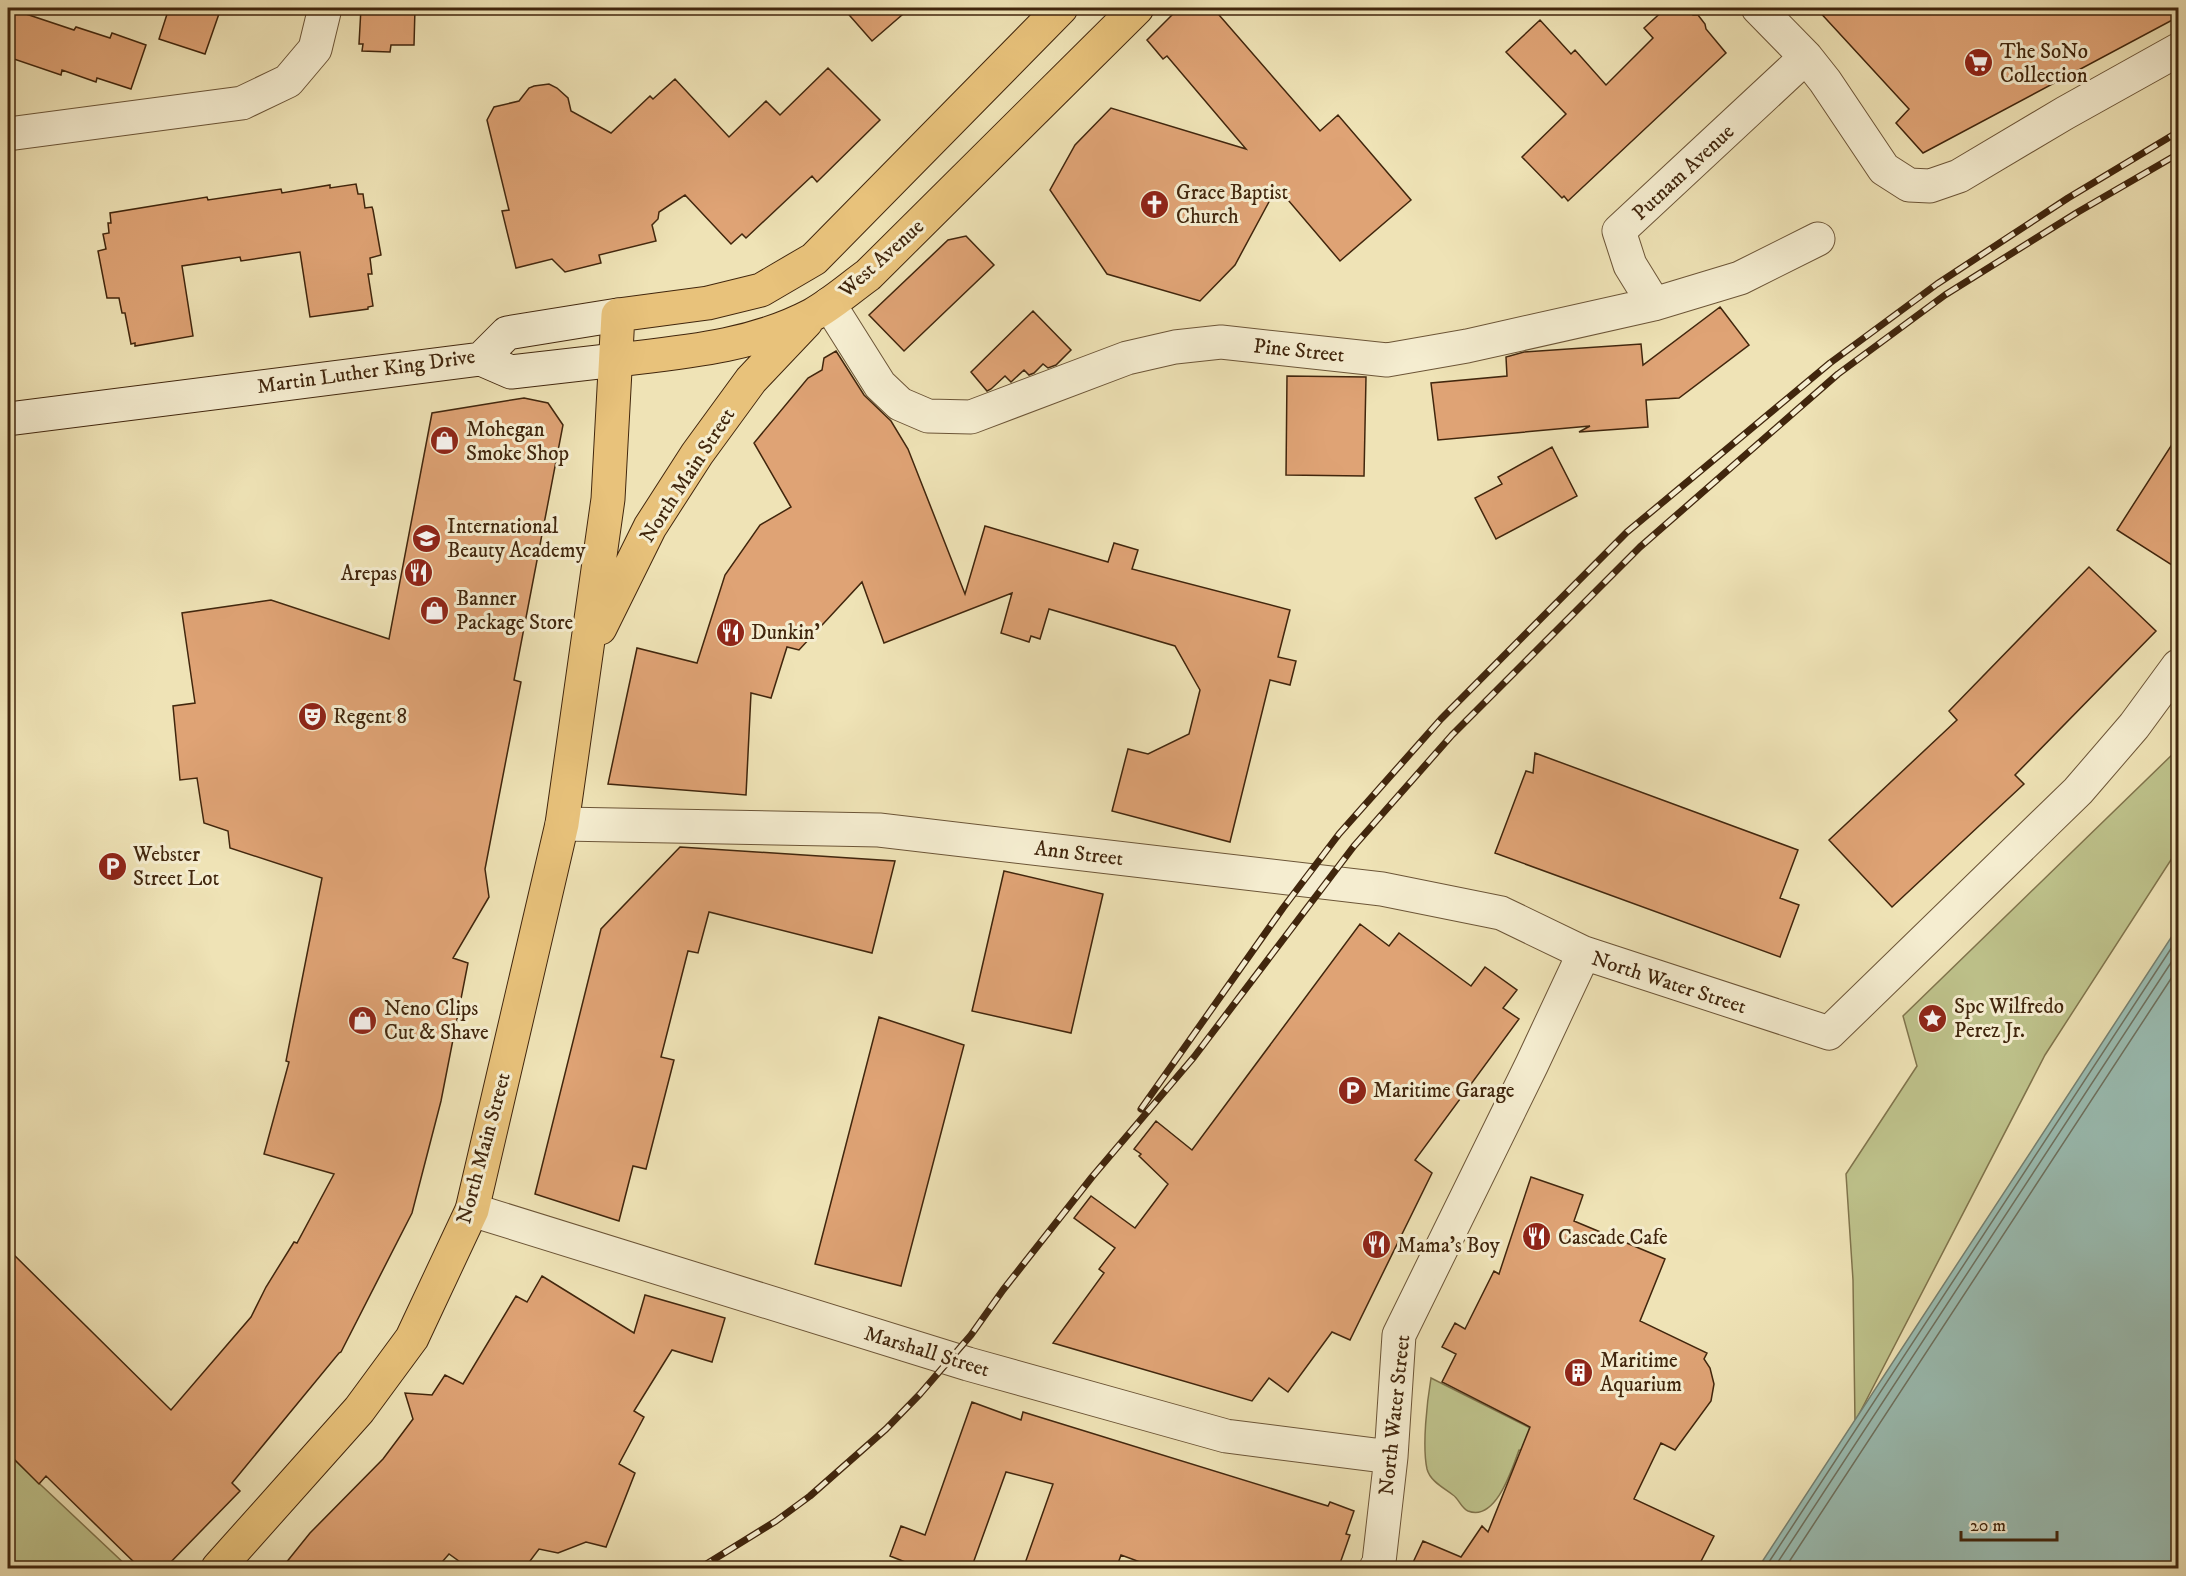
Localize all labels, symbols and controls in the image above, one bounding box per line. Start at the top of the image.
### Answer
place label: The SoNo Collection [2000,39,2088,89]
supermarket icon: The SoNo Collection [1963,47,1995,79]
street label: Putnam Avenue [1627,119,1740,226]
place label: Grace Baptist Church [1176,180,1289,230]
church icon: Grace Baptist Church [1139,188,1171,220]
street label: West Avenue [833,214,930,304]
street label: Pine Street [1252,333,1346,369]
street label: Martin Luther King Drive [255,344,477,400]
street label: North Main Street [635,403,741,548]
place label: Mohegan Smoke Shop [466,417,569,467]
shop icon: Mohegan Smoke Shop [429,425,461,457]
place label: International Beauty Academy [447,514,586,564]
school or university icon: International Beauty Academy [410,522,442,554]
restaurant icon: Arepas [402,557,434,589]
place label: Arepas [341,561,397,587]
place label: Banner Package Store [456,586,574,636]
shop icon: Banner Package Store [419,594,451,626]
restaurant icon: Dunkin' [714,616,746,648]
place label: Dunkin' [751,620,820,646]
theatre icon: Regent 8 [296,700,328,732]
place label: Regent 8 [333,704,407,730]
street label: Ann Street [1033,836,1125,872]
place label: Webster Street Lot [132,842,220,892]
parking icon: Webster Street Lot [96,850,128,882]
street label: North Water Street [1588,946,1750,1020]
place label: Spc Wilfredo Perez Jr. [1954,994,2064,1044]
place label: Neno Clips Cut & Shave [384,996,489,1046]
place icon: Spc Wilfredo Perez Jr. [1917,1002,1949,1034]
shop icon: Neno Clips Cut & Shave [347,1004,379,1036]
street label: North Main Street [451,1069,517,1227]
parking icon: Maritime Garage [1336,1074,1368,1106]
place label: Maritime Garage [1373,1078,1515,1104]
restaurant icon: Cascade Cafe [1521,1221,1553,1253]
place label: Cascade Cafe [1558,1225,1668,1251]
restaurant icon: Mama's Boy [1360,1229,1392,1261]
place label: Mama's Boy [1397,1233,1501,1259]
street label: Marshall Street [861,1321,993,1383]
street label: North Water Street [1374,1333,1416,1497]
place label: Maritime Aquarium [1600,1348,1682,1398]
building icon: Maritime Aquarium [1563,1356,1595,1388]
scale bar [1961,1504,2057,1542]
text: 20 m [1970,1515,2006,1537]

